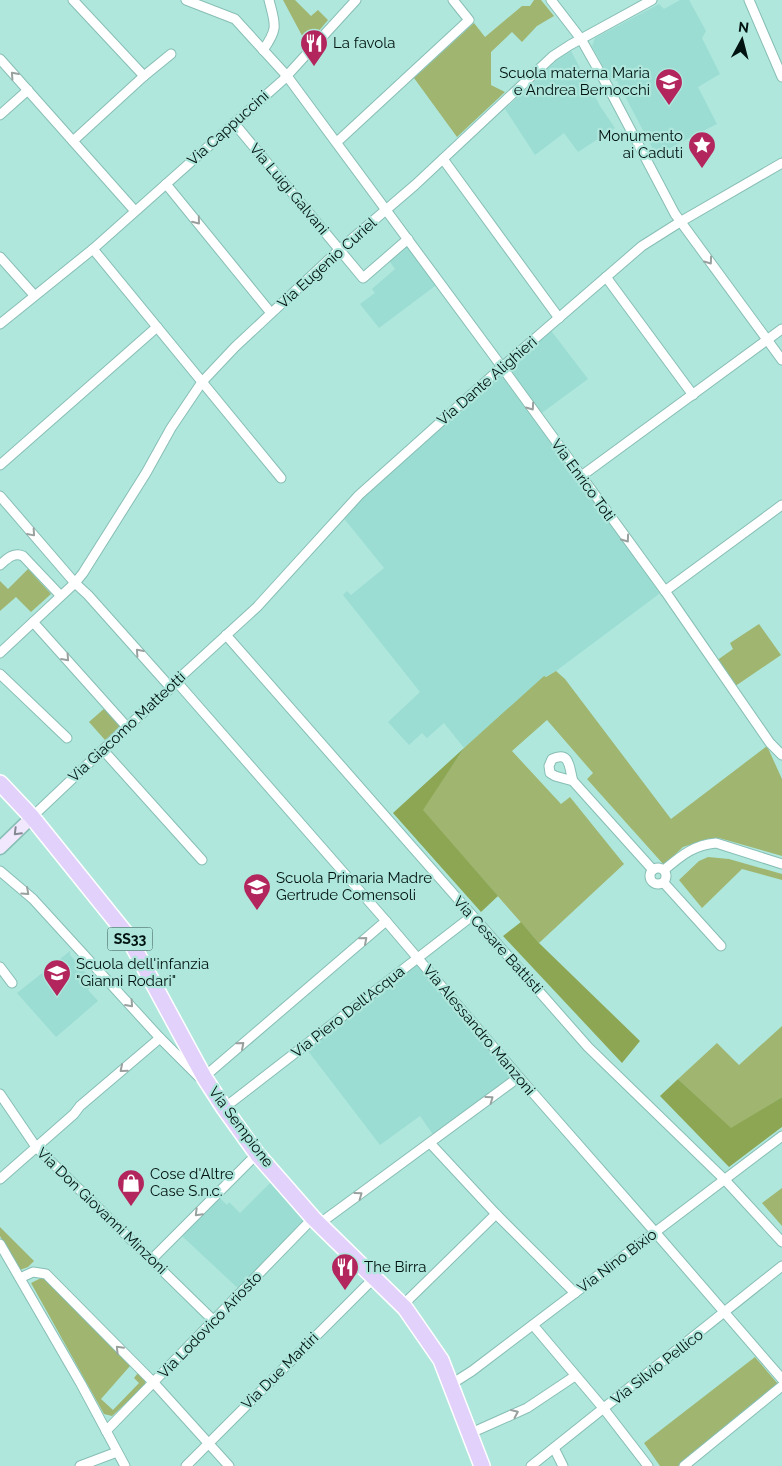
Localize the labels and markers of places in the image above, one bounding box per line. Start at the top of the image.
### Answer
restaurant icon: La favola [299,28,329,67]
place label: La favola [333,34,396,52]
place label: Scuola materna Maria e Andrea Bernocchi [499,64,650,99]
school or university icon: Scuola materna Maria e Andrea Bernocchi [654,67,684,106]
place label: Monumento ai Caduti [598,127,683,162]
place icon: Monumento ai Caduti [687,130,717,169]
place label: Scuola Primaria Madre Gertrude Comensoli [276,869,432,904]
school or university icon: Scuola Primaria Madre Gertrude Comensoli [242,872,272,911]
place label: Scuola dell'infanzia "Gianni Rodari" [76,955,209,990]
school or university icon: Scuola dell'infanzia "Gianni Rodari" [42,958,72,997]
place label: Cose d'Altre Case S.n.c. [150,1165,234,1200]
shop icon: Cose d'Altre Case S.n.c. [116,1168,146,1207]
restaurant icon: The Birra [330,1252,360,1291]
place label: The Birra [364,1258,426,1276]

